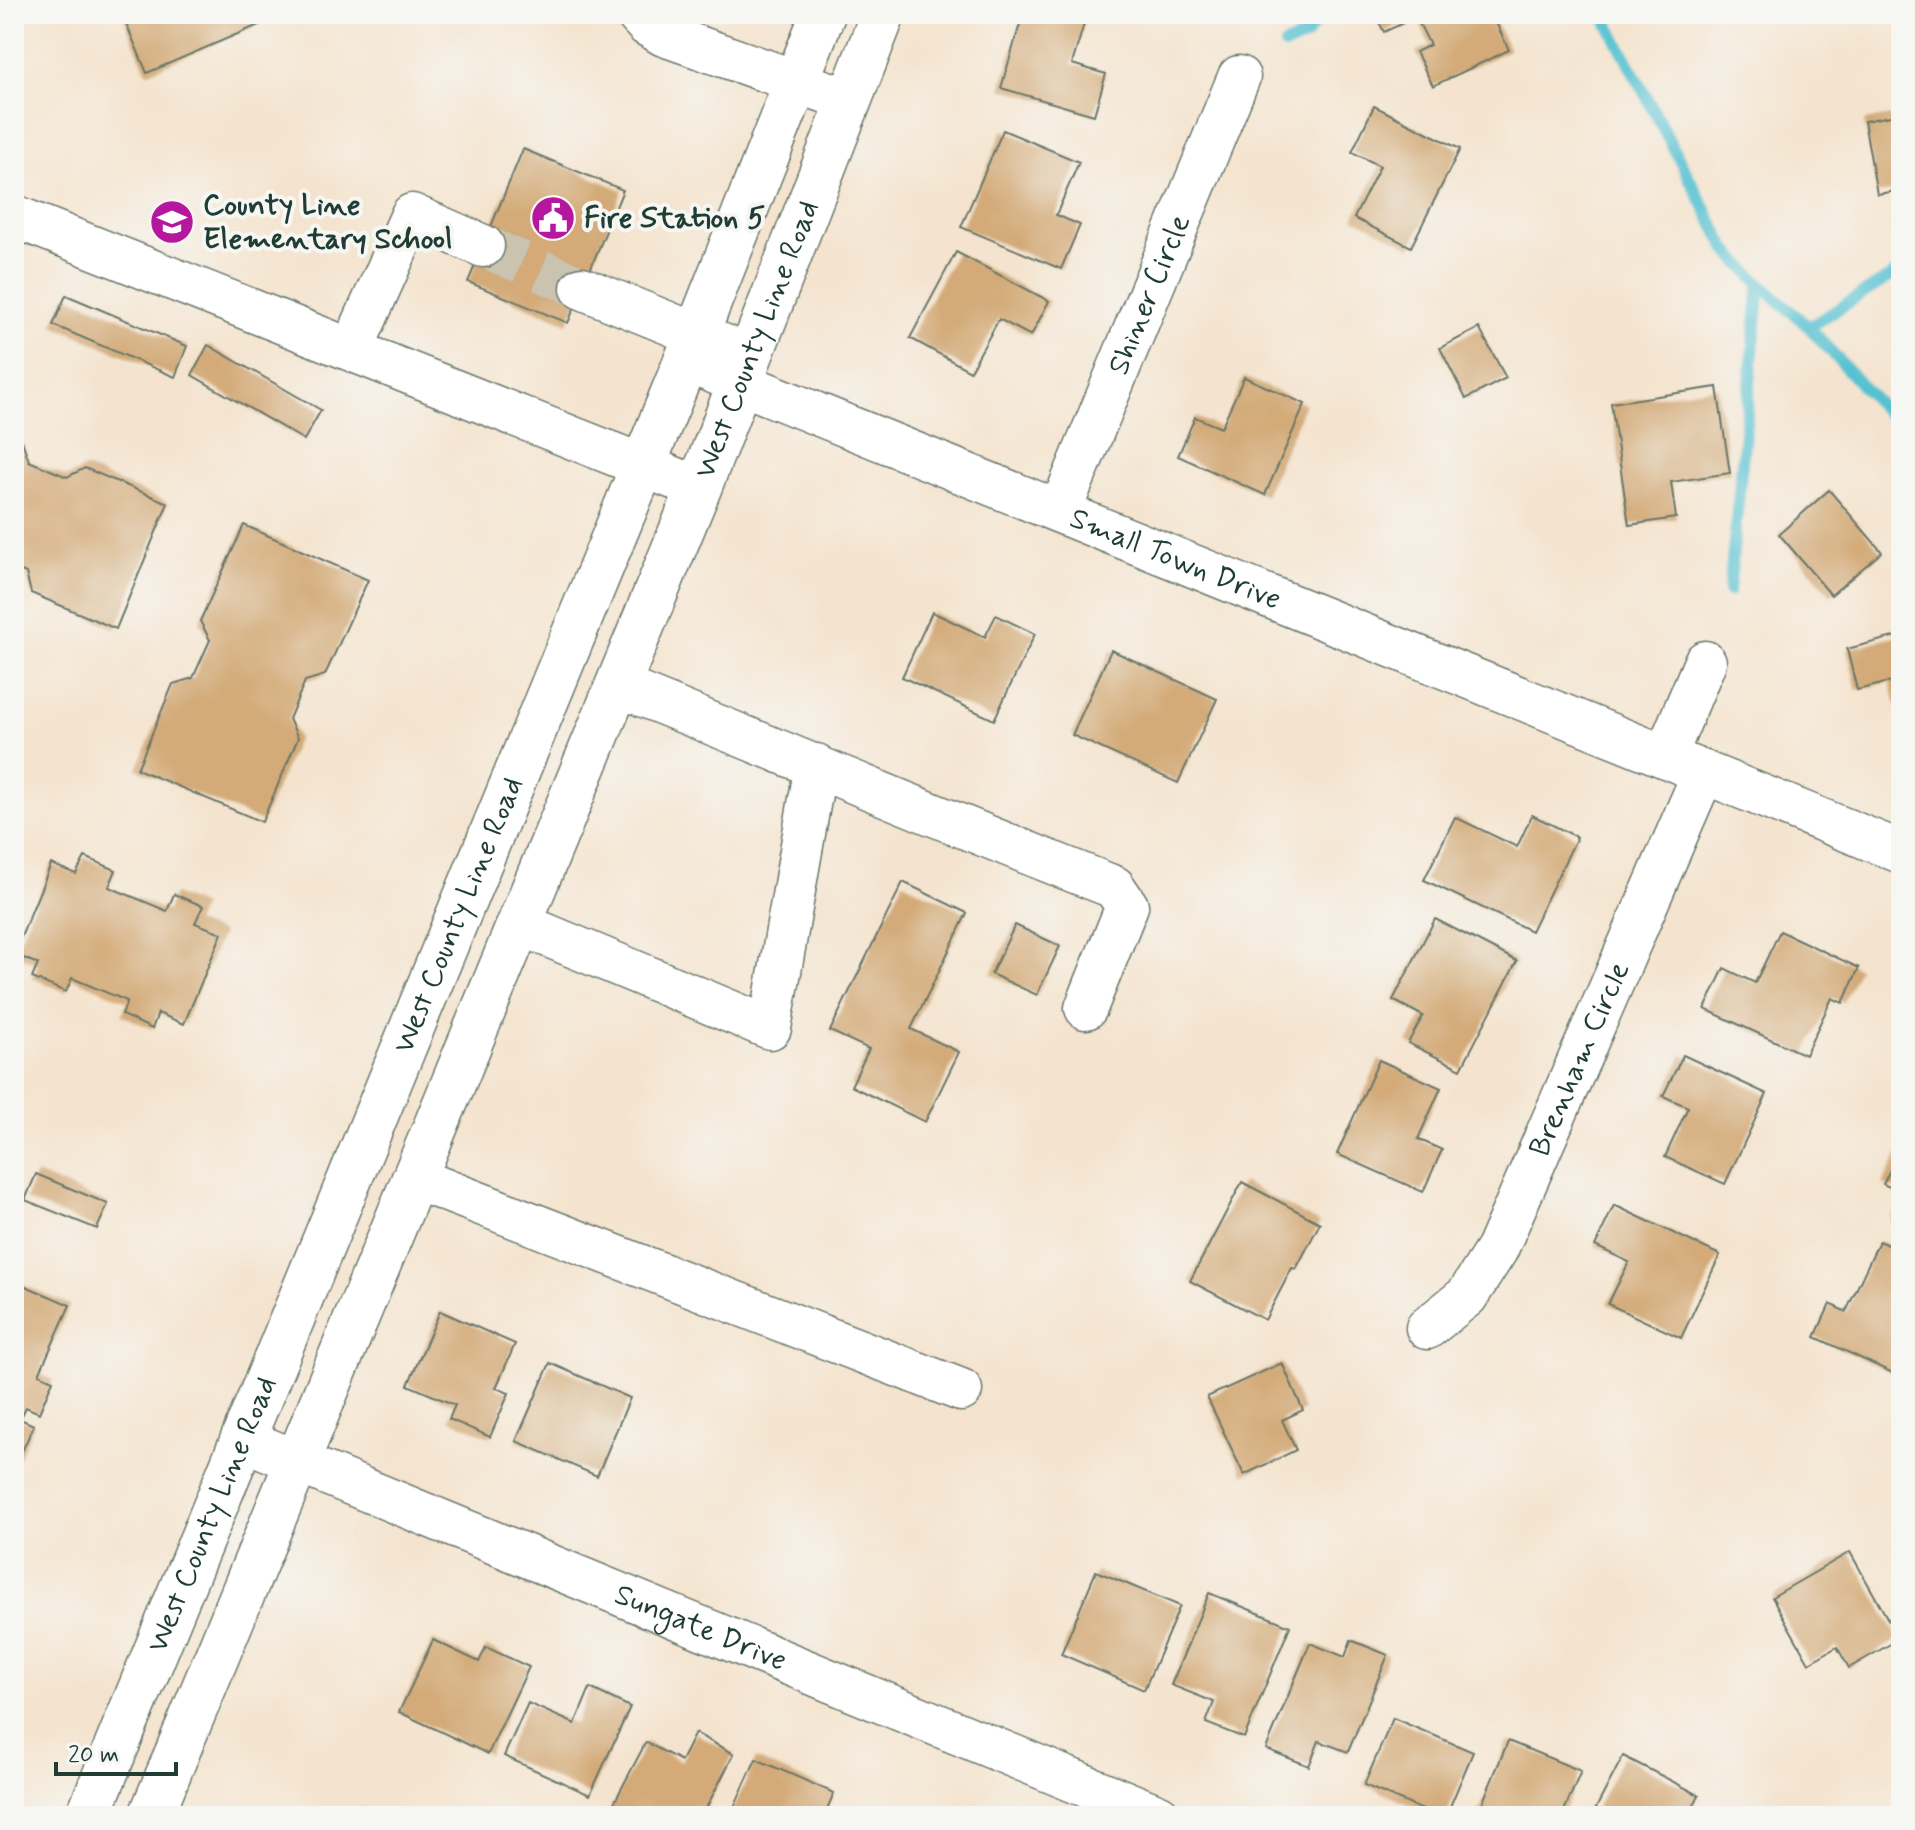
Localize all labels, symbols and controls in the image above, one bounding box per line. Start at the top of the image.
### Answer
place label: County Line Elementary School [203,186,452,259]
public building icon: Fire Station 5 [529,194,577,242]
street label: West County Line Road [685,195,828,484]
school or university icon: County Line Elementary School [148,198,196,246]
place label: Fire Station 5 [584,199,765,238]
street label: Shiner Circle [1099,209,1200,381]
street label: Small Town Drive [1064,499,1287,619]
street label: West County Line Road [384,771,532,1059]
street label: Brenham Circle [1520,956,1639,1162]
street label: West County Line Road [138,1371,286,1658]
street label: Sungate Drive [609,1575,793,1680]
scale bar [56,1726,176,1776]
text: 20 m [68,1740,119,1771]

